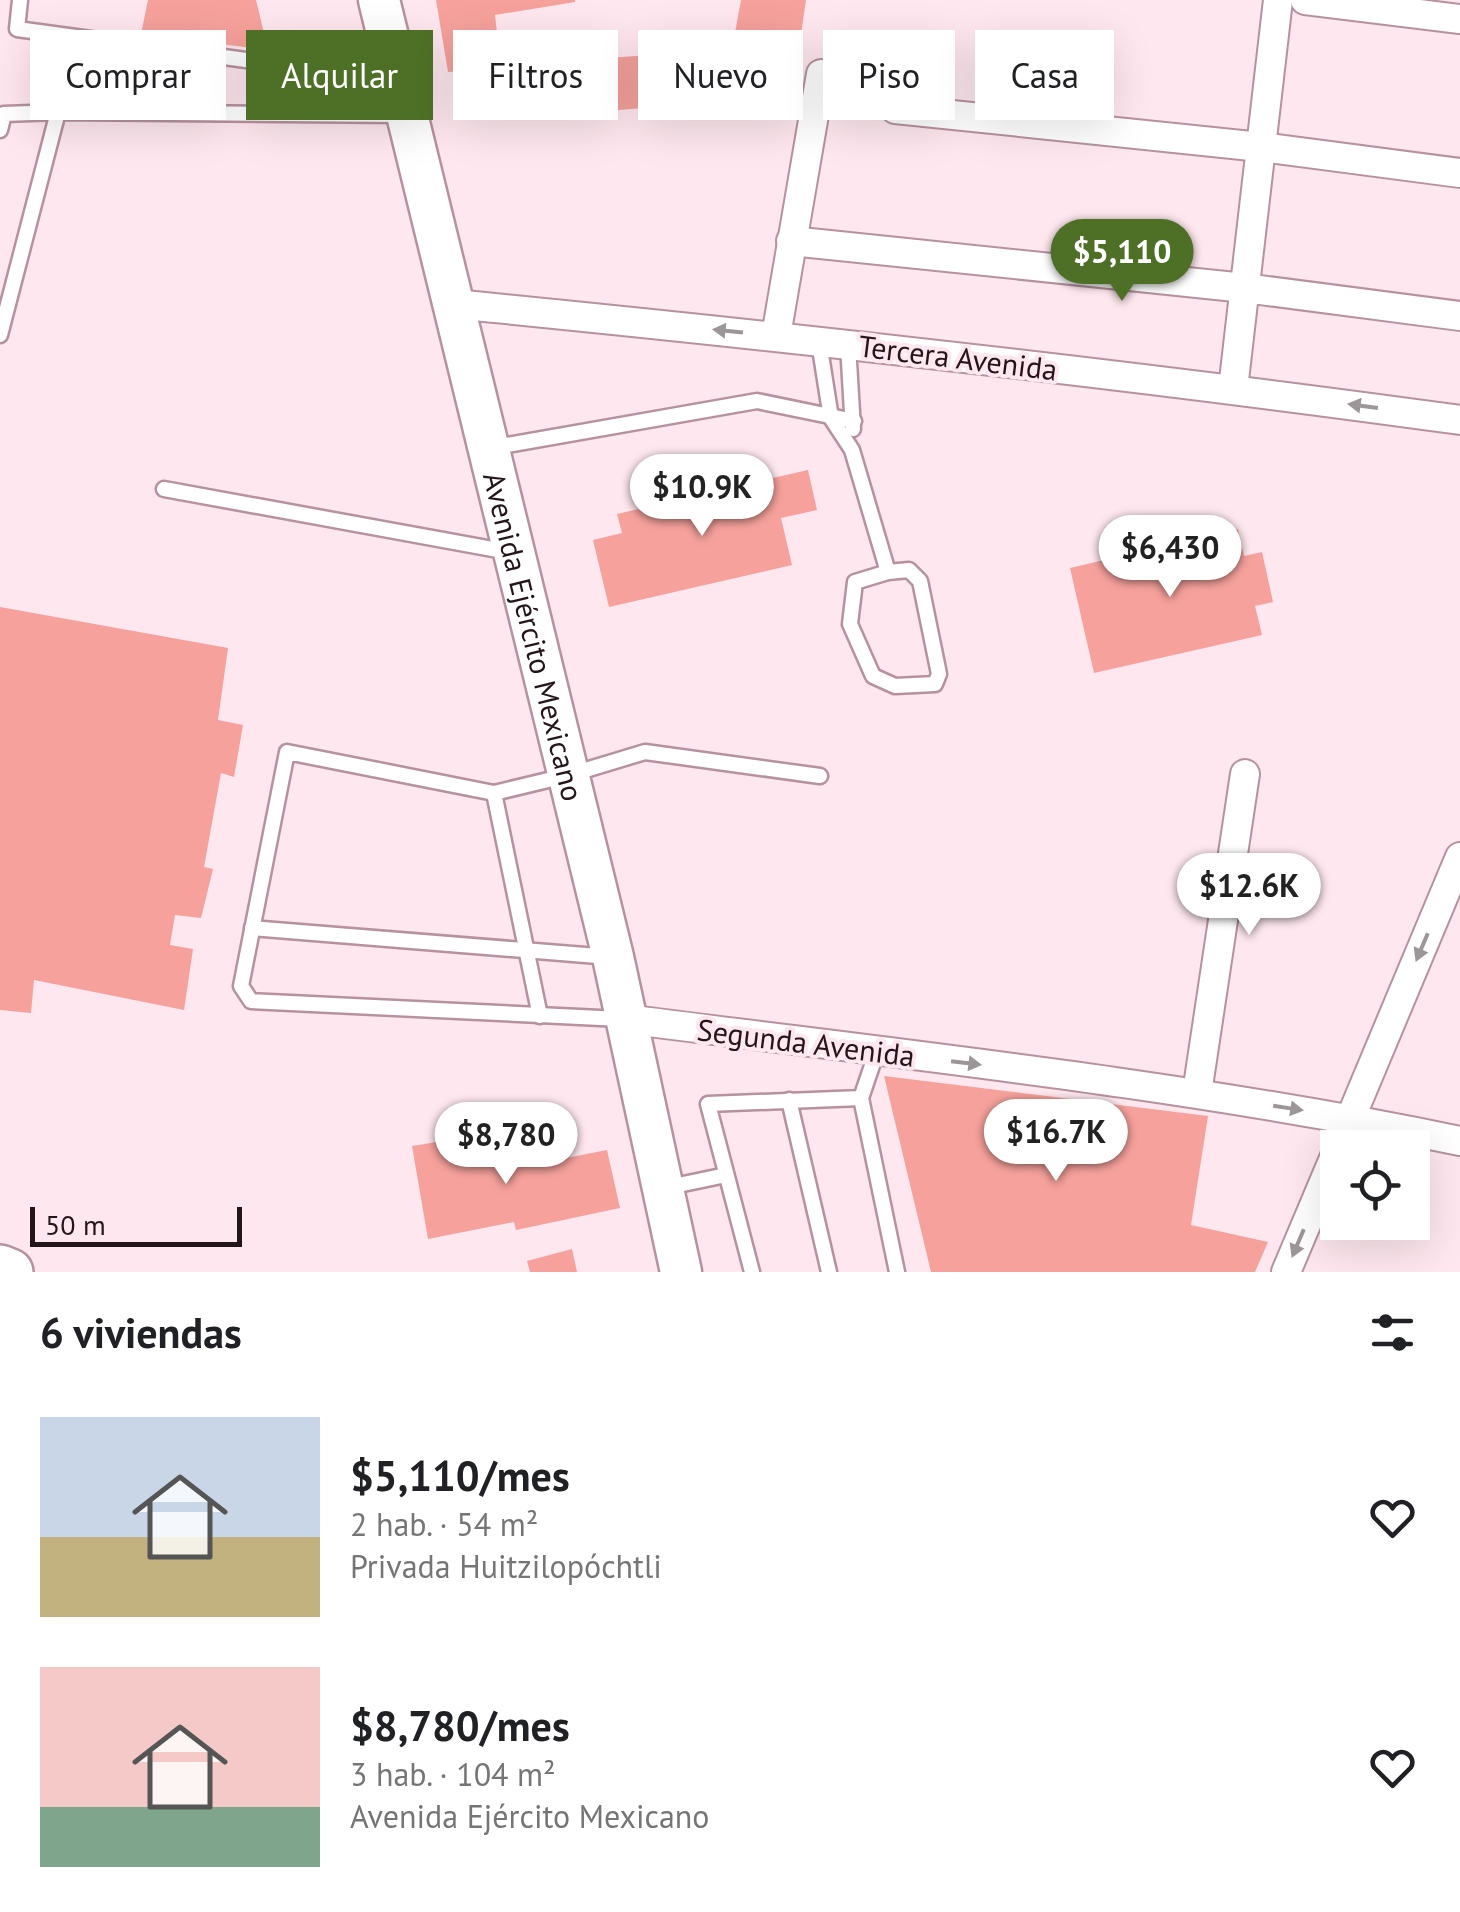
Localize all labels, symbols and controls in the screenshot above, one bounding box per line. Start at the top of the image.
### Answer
chip: Comprar [30,30,226,120]
chip: Alquilar [246,30,433,120]
chip: Filtros [453,30,618,120]
chip: Nuevo [638,30,803,120]
chip: Piso [823,30,955,120]
chip: Casa [975,30,1114,120]
pin: $5,110 [1041,219,1203,304]
text: $5,110 [1073,230,1171,272]
one-way arrow [711,323,743,339]
street label: Tercera Avenida [856,325,1060,389]
one-way arrow [1347,398,1379,414]
pin: $10.9K [621,454,783,539]
text: $10.9K [652,465,752,507]
street label: Avenida Ejército Mexicano [476,468,594,805]
pin: $6,430 [1089,515,1251,600]
text: $6,430 [1121,526,1219,568]
pin: $12.6K [1168,853,1330,938]
text: $12.6K [1199,864,1299,906]
one-way arrow [1414,932,1430,962]
street label: Segunda Avenida [695,1009,917,1075]
one-way arrow [951,1055,982,1071]
pin: $16.7K [975,1099,1137,1184]
one-way arrow [1273,1101,1304,1116]
pin: $8,780 [425,1102,587,1187]
text: $16.7K [1006,1110,1106,1152]
text: $8,780 [457,1113,555,1155]
map controls [1320,1130,1430,1240]
button: locate [1320,1130,1430,1240]
scale bar [30,1202,242,1246]
text: 50 m [45,1206,106,1243]
one-way arrow [1290,1228,1306,1258]
text: 6 viviendas [40,1305,242,1360]
icon: filters [1365,1305,1420,1360]
text: $5,110/mes [350,1448,570,1503]
icon: home [120,1457,240,1577]
icon: heart [1365,1490,1420,1545]
text: 2 hab. · 54 m² [350,1503,538,1545]
text: Privada Huitzilopóchtli [350,1545,662,1587]
text: $8,780/mes [350,1698,570,1753]
icon: home [120,1707,240,1827]
icon: heart [1365,1740,1420,1795]
text: 3 hab. · 104 m² [350,1753,556,1795]
text: Avenida Ejército Mexicano [350,1795,710,1837]

